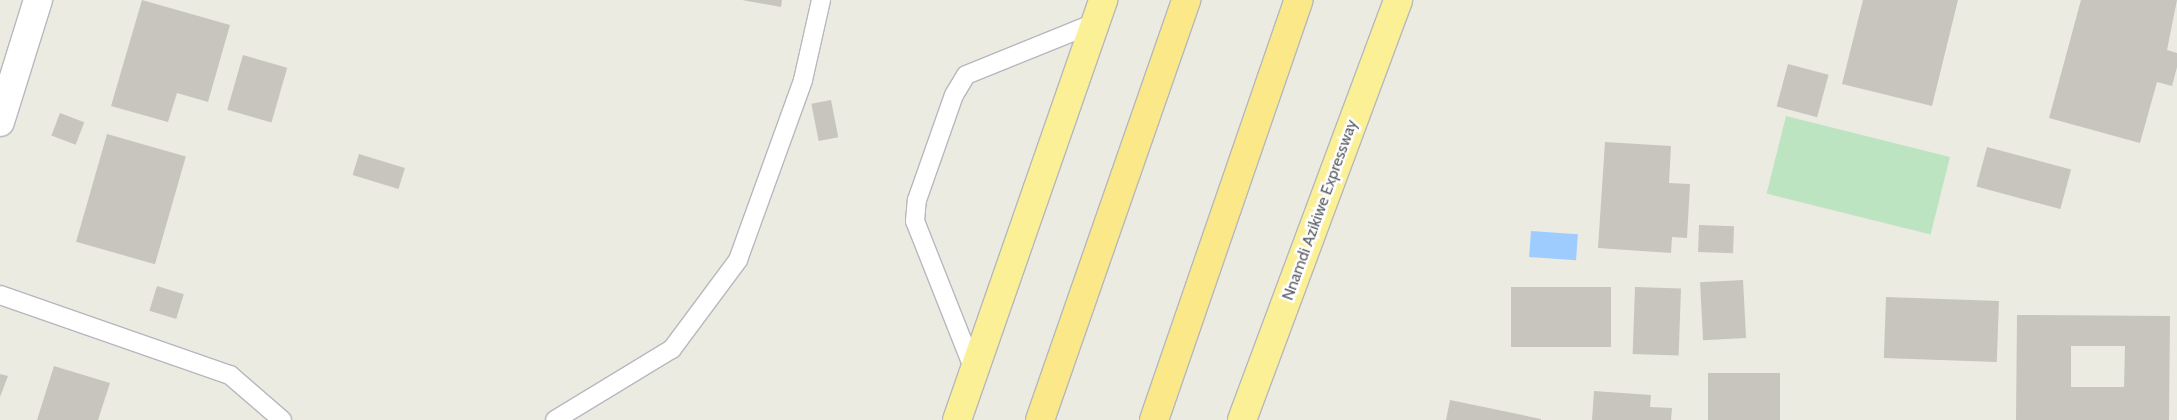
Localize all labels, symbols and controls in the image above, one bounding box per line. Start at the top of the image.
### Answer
street label: Nnamdi Azikiwe Expressway [1278,117,1362,303]

